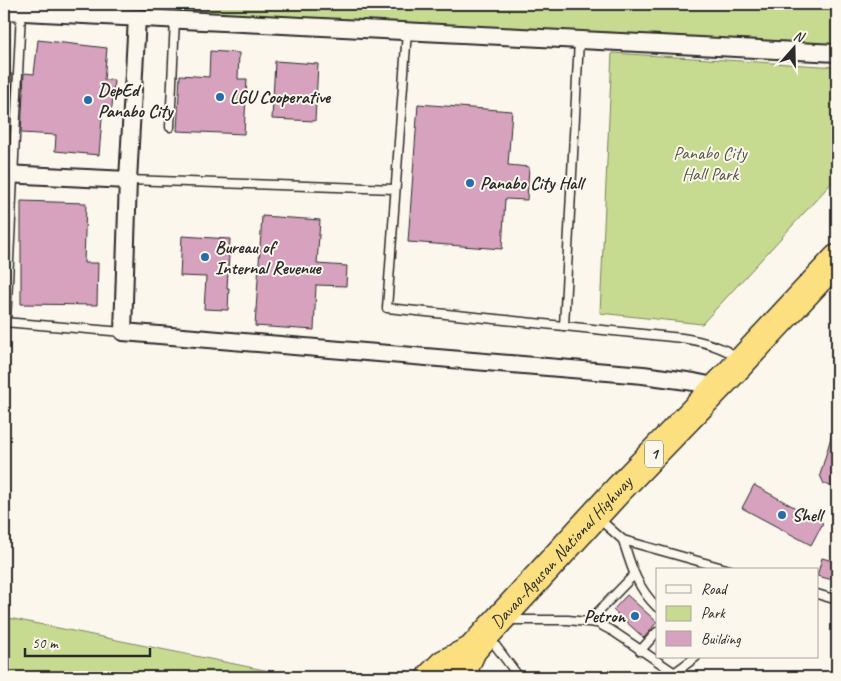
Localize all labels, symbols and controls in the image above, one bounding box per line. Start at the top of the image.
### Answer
north arrow [768,22,818,72]
text: N [791,27,807,47]
place label: DepEd Panabo City [98,79,174,122]
place label: LGU Cooperative [230,86,332,108]
marker: LGU Cooperative [214,91,226,103]
marker: DepEd Panabo City [82,94,94,106]
park label: Panabo City Hall Park [673,142,749,185]
place label: Panabo City Hall [480,172,587,194]
marker: Panabo City Hall [464,177,476,189]
place label: Bureau of Internal Revenue [215,236,323,279]
marker: Bureau of Internal Revenue [199,251,211,263]
road number: 1 [645,440,663,468]
street label: Davao-Agusan National Highway [486,470,638,633]
place label: Shell [792,504,826,526]
marker: Shell [776,509,788,521]
legend [656,568,818,658]
text: Road [701,580,728,599]
text: Park [701,604,726,623]
place label: Petron [584,605,627,627]
marker: Petron [629,610,641,622]
scale bar [25,626,150,658]
text: Building [701,630,741,649]
text: 50 m [32,634,59,653]

